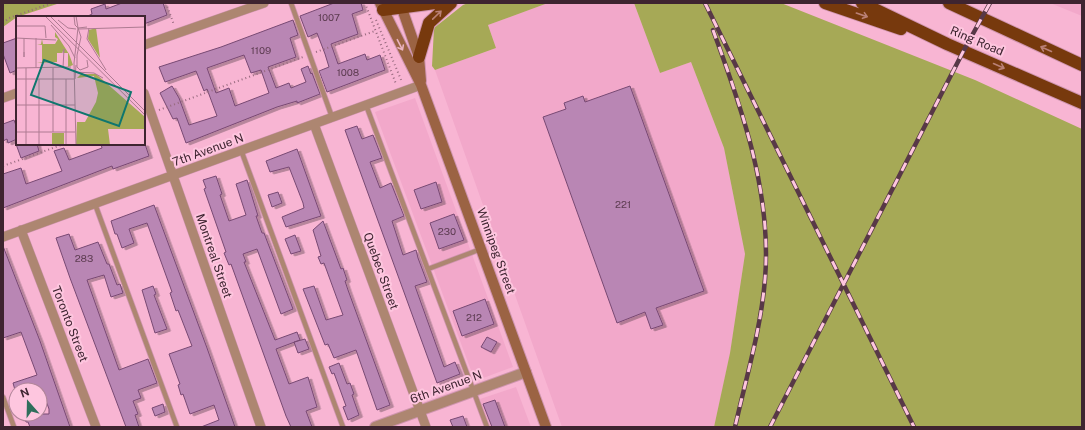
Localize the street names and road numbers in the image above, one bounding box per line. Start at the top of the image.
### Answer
street label: Ring Road [948,23,1006,59]
street label: 7th Avenue N [170,131,246,169]
street label: Winnipeg Street [474,206,518,296]
street label: Montreal Street [193,212,235,300]
street label: Quebec Street [361,230,402,312]
street label: Toronto Street [49,284,91,364]
street label: 6th Avenue N [408,368,484,406]

